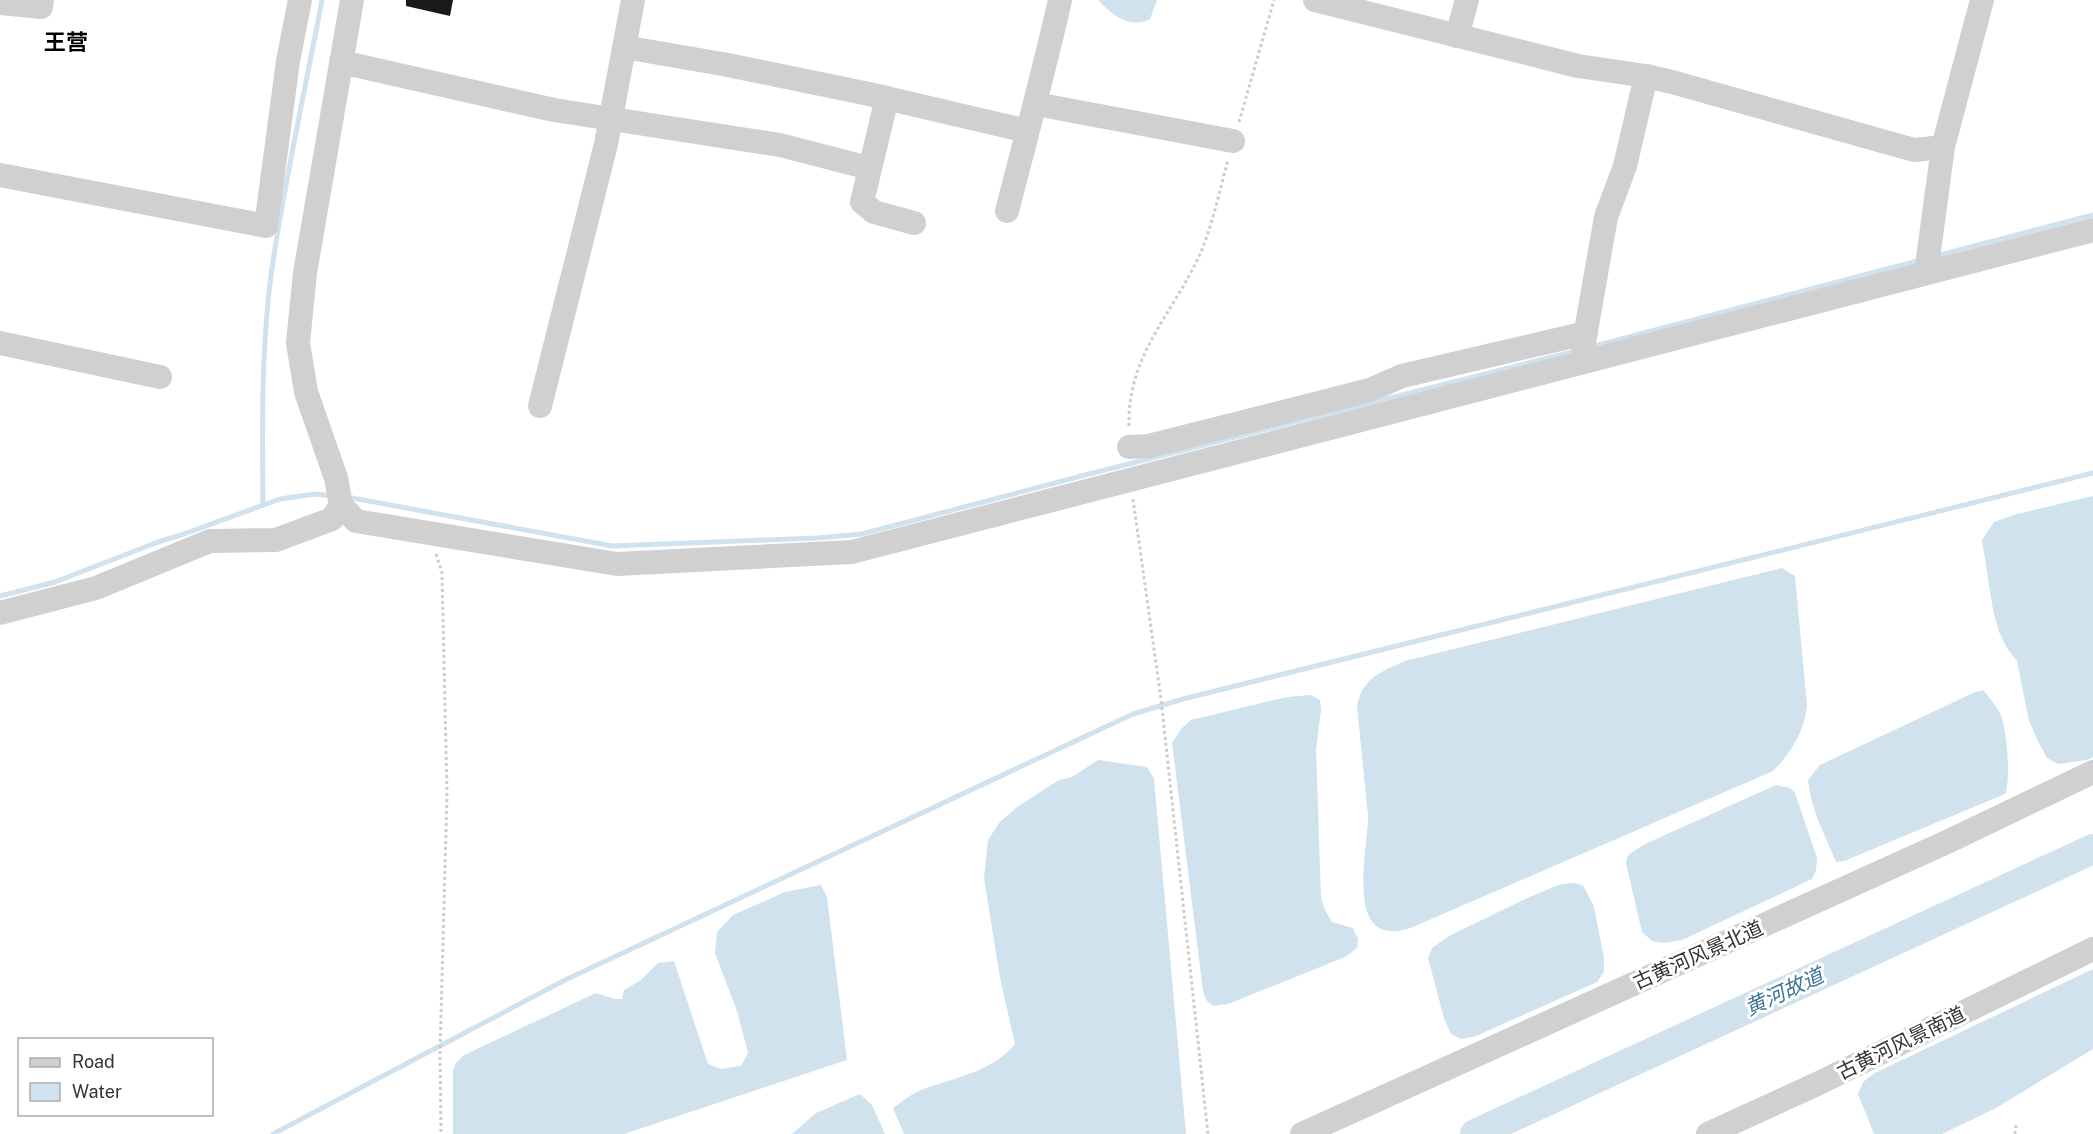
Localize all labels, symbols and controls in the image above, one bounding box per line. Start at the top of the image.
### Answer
district label: 王营 [44,29,88,55]
street label: 古黄河风景北道 [1629,916,1767,994]
water label: 黄河故道 [1740,961,1830,1021]
street label: 古黄河风景南道 [1833,1002,1969,1084]
legend [18,1038,213,1116]
text: Road [72,1051,115,1072]
text: Water [72,1081,122,1102]

